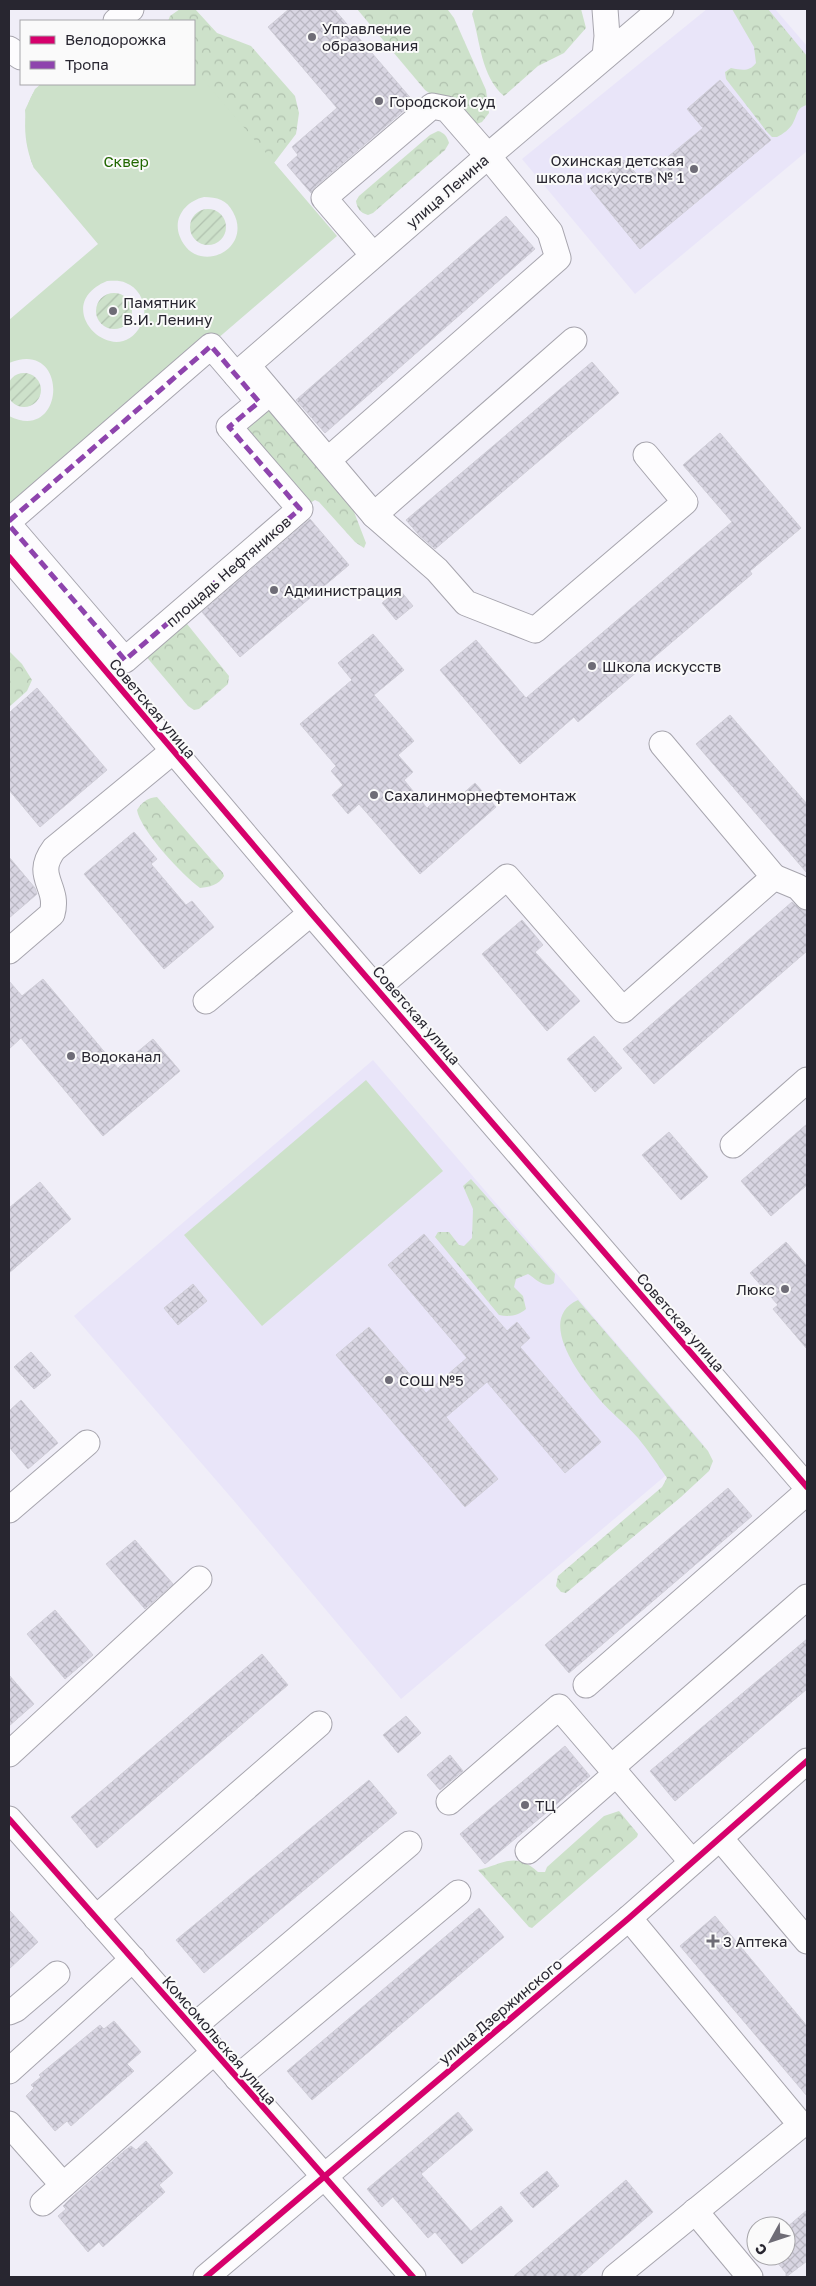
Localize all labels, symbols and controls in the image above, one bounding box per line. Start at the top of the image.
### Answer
place label: Управление образования [322,19,418,54]
legend [20,20,195,85]
text: Велодорожка [65,30,166,48]
marker: Управление образования [306,31,318,43]
text: Тропа [65,55,109,73]
place label: Городской суд [389,92,495,110]
marker: Городской суд [373,95,385,107]
street label: улица Ленина [402,150,492,232]
place label: Охинская детская школа искусств № 1 [536,151,684,186]
park label: Сквер [103,152,149,170]
marker: Охинская детская школа искусств № 1 [688,163,700,175]
place label: Памятник В.И. Ленину [123,293,213,328]
marker: Памятник В.И. Ленину [107,305,119,317]
street label: площадь Нефтяников [162,512,294,630]
place label: Администрация [284,581,402,599]
marker: Администрация [268,584,280,596]
street label: Советская улица [106,654,200,762]
place label: Школа искусств [602,657,721,675]
marker: Школа искусств [586,660,598,672]
place label: Сахалинморнефтемонтаж [384,786,577,804]
marker: Сахалинморнефтемонтаж [368,789,380,801]
street label: Советская улица [369,962,465,1068]
place label: Водоканал [81,1047,161,1065]
marker: Водоканал [65,1050,77,1062]
street label: Советская улица [633,1269,729,1375]
place label: Люкс [736,1280,775,1298]
marker: Люкс [779,1283,791,1295]
place label: СОШ №5 [399,1371,464,1389]
marker: СОШ №5 [383,1374,395,1386]
place label: ТЦ [535,1796,556,1814]
marker: ТЦ [519,1799,531,1811]
place label: 3 Аптека [723,1932,787,1950]
marker: 3 Аптека [707,1935,719,1947]
street label: улица Дзержинского [435,1954,565,2068]
street label: Комсомольская улица [159,1972,281,2108]
north arrow [746,2216,796,2266]
text: С [751,2240,770,2259]

